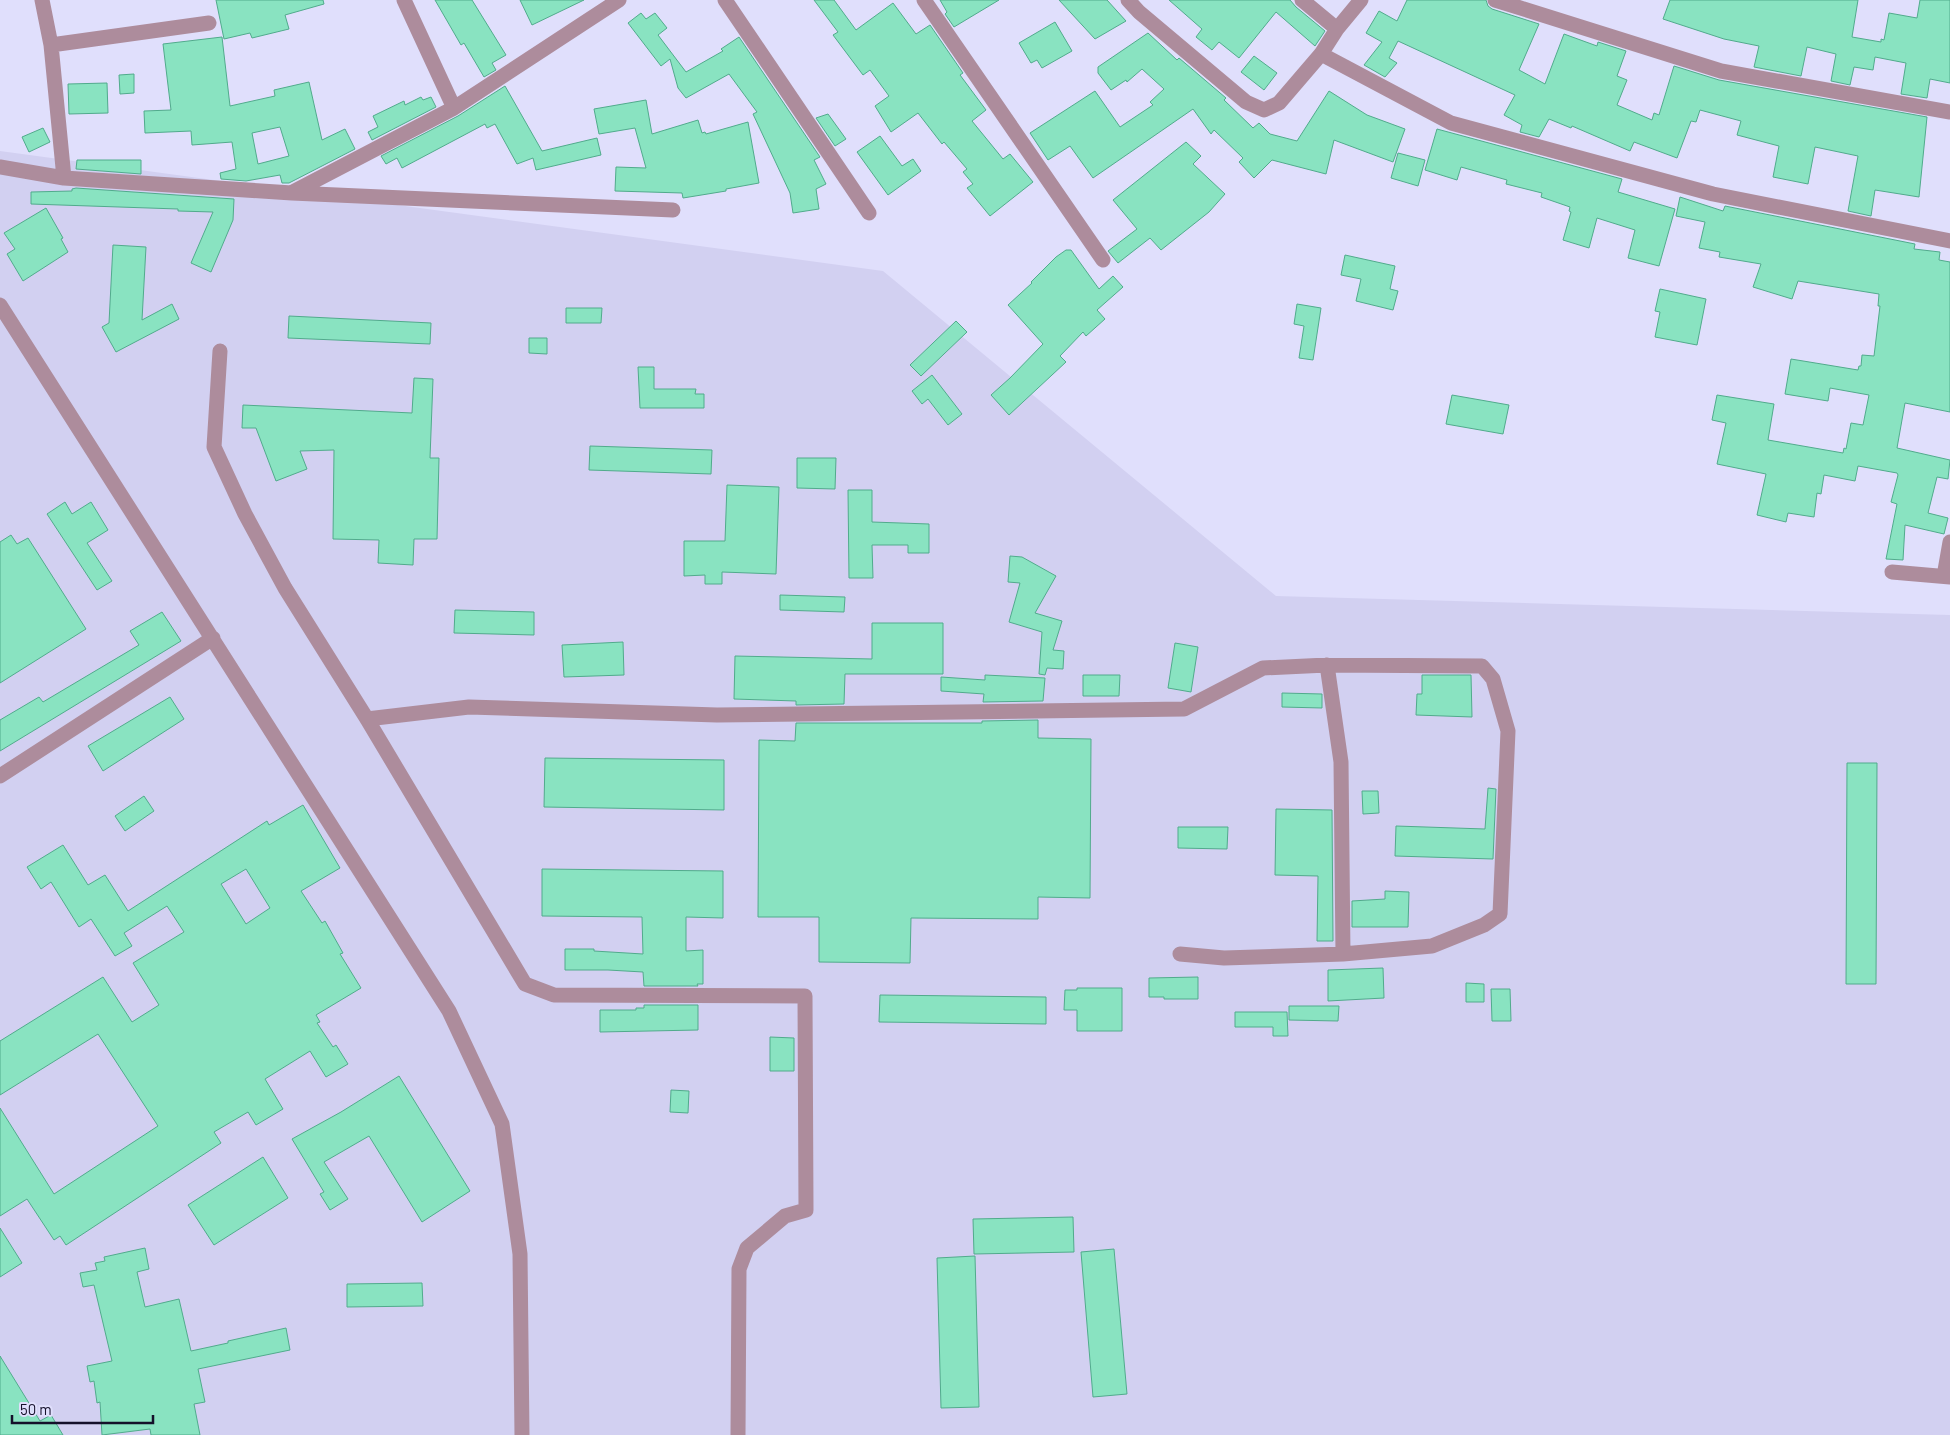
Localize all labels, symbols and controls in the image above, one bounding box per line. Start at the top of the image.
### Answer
scale bar [12,1392,154,1424]
text: 50 m [20,1400,52,1418]

